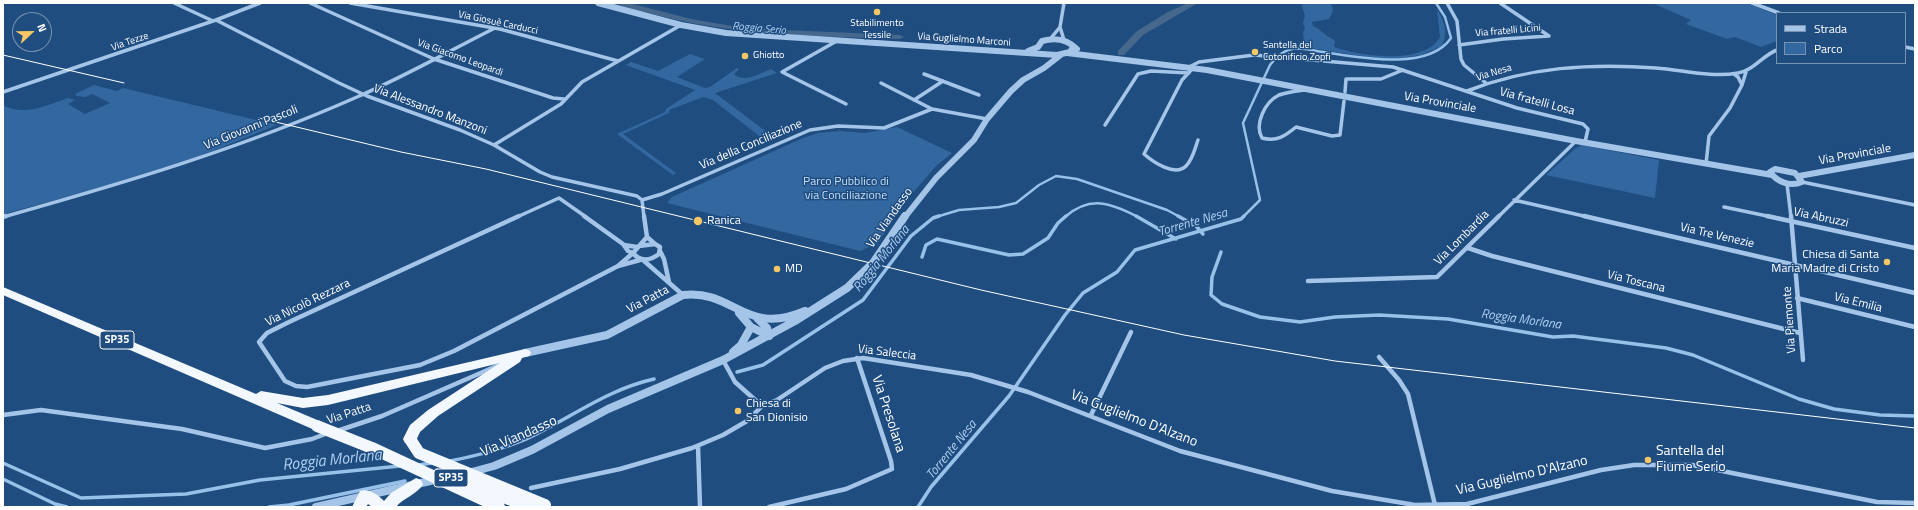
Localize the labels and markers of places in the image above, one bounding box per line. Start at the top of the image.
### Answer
marker: Stabilimento Tessile [872,7,882,17]
place label: Stabilimento Tessile [850,18,904,42]
place label: Santella del Cotonificio Zopfi [1263,40,1331,64]
marker: Santella del Cotonificio Zopfi [1250,47,1260,57]
place label: Ghiotto [753,50,784,62]
marker: Ghiotto [740,51,750,61]
place label: Ranica [707,214,741,228]
marker: Ranica [692,215,704,227]
place label: Chiesa di Santa Maria Madre di Cristo [1771,248,1879,276]
marker: Chiesa di Santa Maria Madre di Cristo [1882,257,1892,267]
place label: MD [785,262,803,276]
marker: MD [772,264,782,274]
place label: Chiesa di San Dionisio [746,397,808,425]
marker: Chiesa di San Dionisio [733,406,743,416]
place label: Santella del Fiume Serio [1656,444,1726,476]
marker: Santella del Fiume Serio [1643,455,1653,465]

